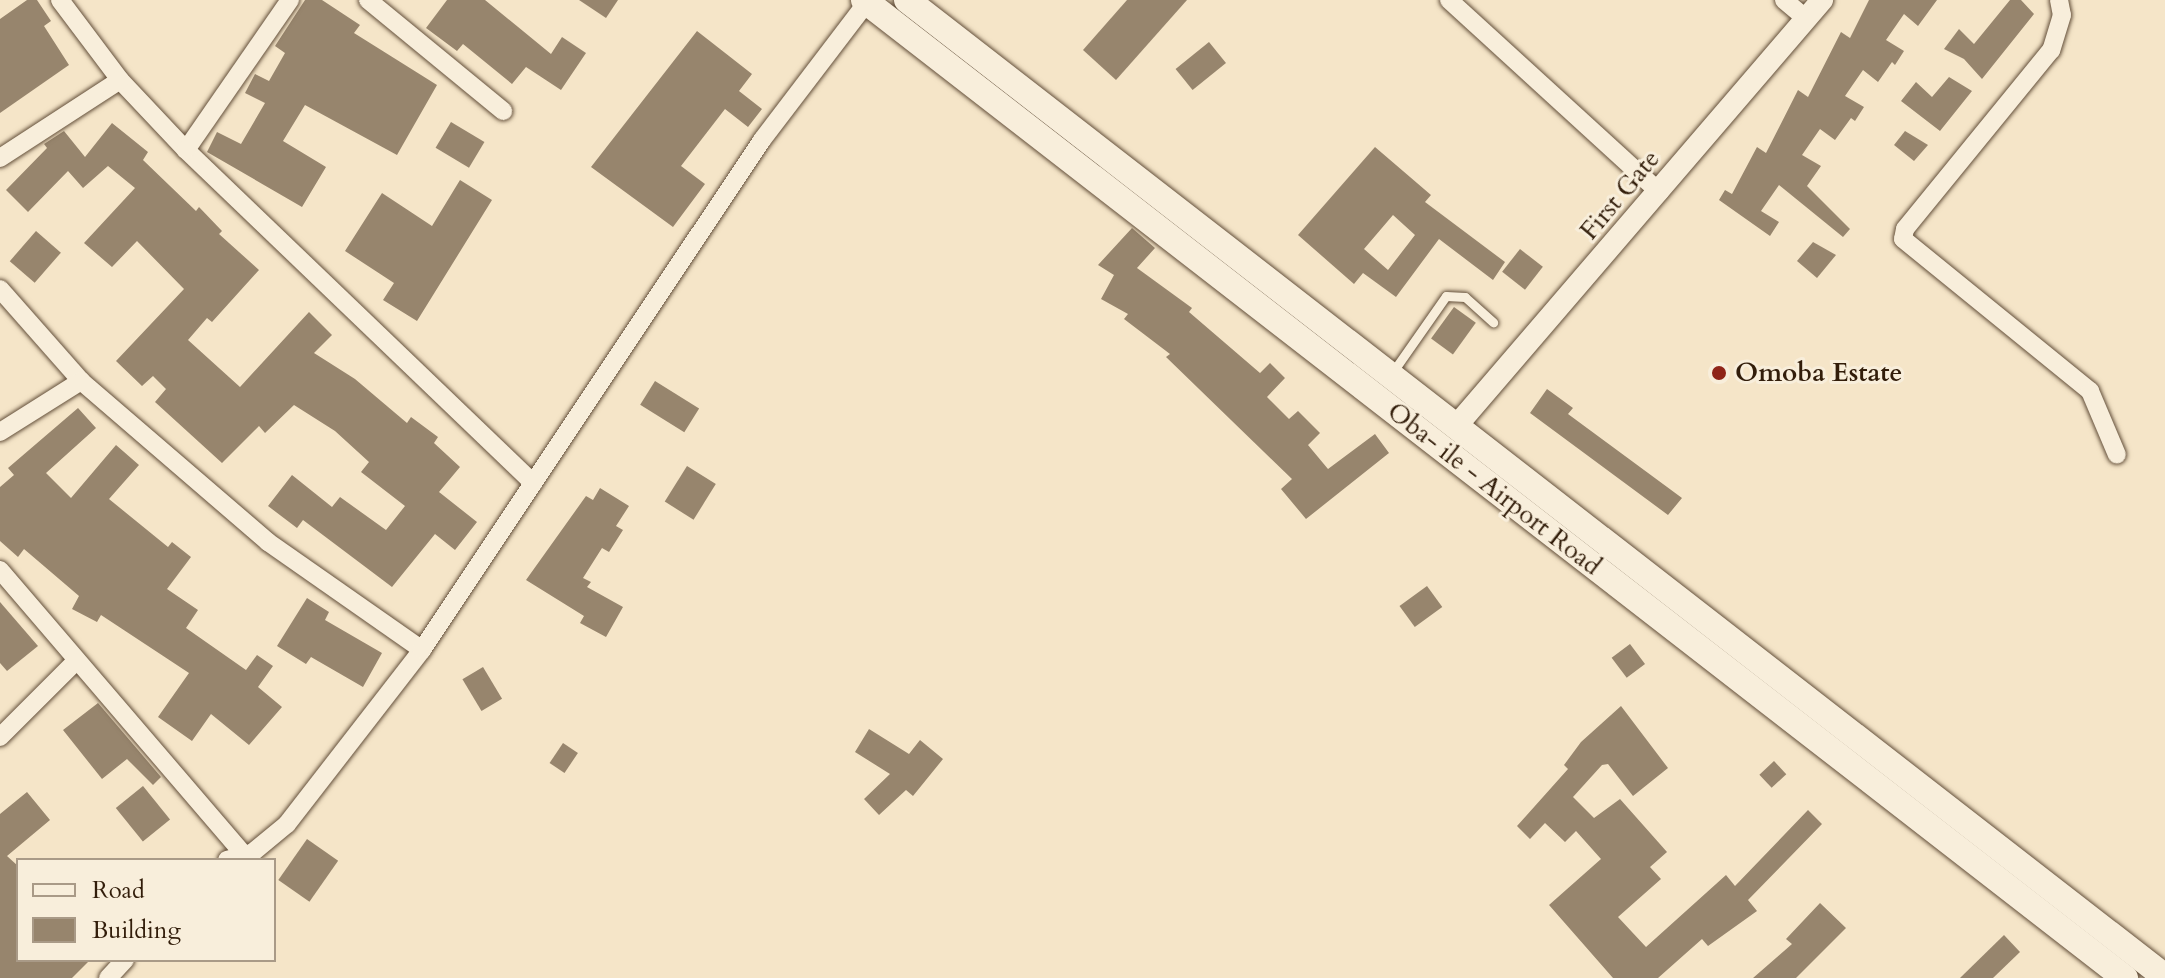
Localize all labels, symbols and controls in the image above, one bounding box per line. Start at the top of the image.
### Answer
street label: First Gate [1574,144,1666,246]
place label: Omoba Estate [1735,357,1902,389]
marker: Omoba Estate [1710,364,1728,382]
street label: Oba- ile - Airport Road [1381,396,1607,582]
legend [16,858,276,962]
text: Road [92,874,145,907]
text: Building [92,914,181,947]

